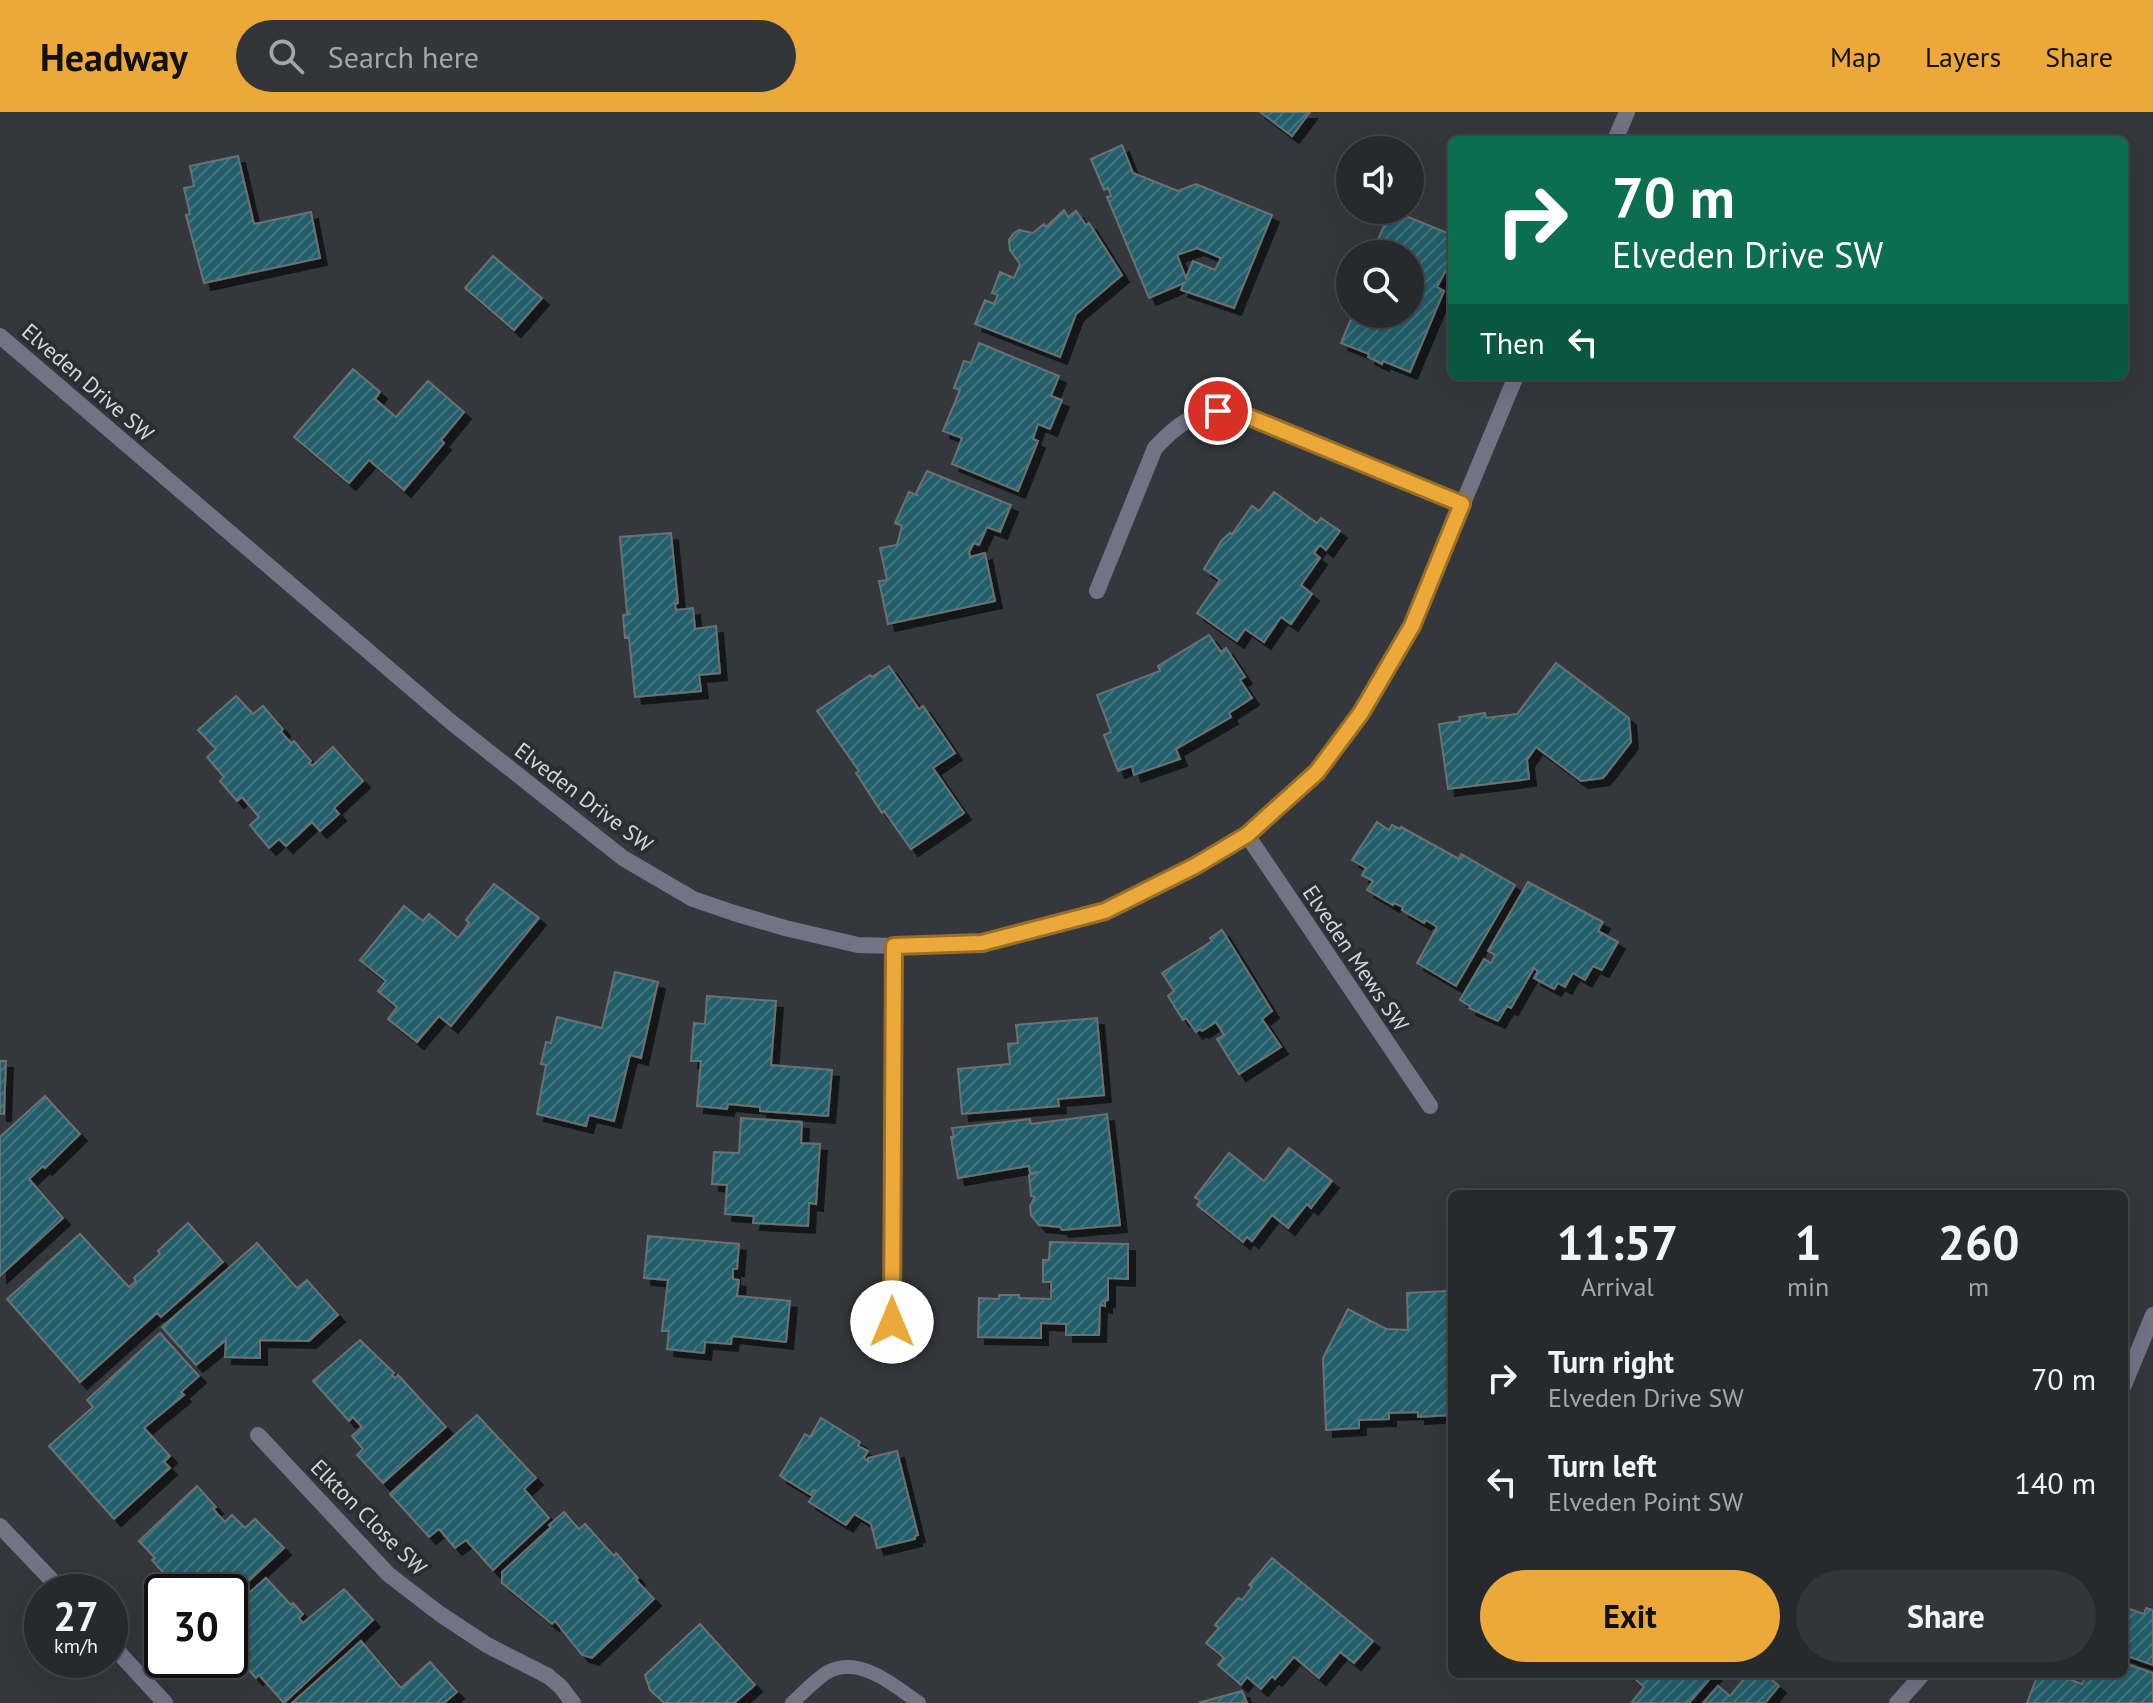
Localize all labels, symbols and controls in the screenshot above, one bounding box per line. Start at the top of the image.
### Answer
search box [236,20,796,92]
text: Headway [40,32,188,81]
icon: search [264,34,308,78]
text: Search here [328,37,479,76]
text: Map [1830,38,1881,75]
text: Layers [1925,38,2001,75]
text: Share [2045,38,2113,75]
map controls [1336,136,1424,328]
button: sound [1336,136,1424,224]
text: 70 m [1612,161,1735,233]
icon: right [1480,168,1584,272]
text: Elveden Drive SW [1612,231,1883,278]
button: search [1336,240,1424,328]
street label: Elveden Drive SW [16,317,160,447]
icon: left [1561,320,1605,364]
text: Then [1480,323,1545,362]
pin [1184,377,1252,445]
icon: arrive [1196,389,1240,433]
street label: Elveden Drive SW [509,736,659,859]
street label: Elveden Mews SW [1297,880,1416,1037]
text: 11:57 [1557,1211,1678,1273]
text: 1 [1794,1211,1822,1273]
text: 260 [1938,1211,2019,1273]
text: Arrival [1581,1270,1654,1303]
text: min [1787,1270,1829,1303]
text: m [1968,1270,1989,1303]
position arrow [850,1280,934,1364]
text: Turn right [1548,1342,1674,1381]
icon: right [1480,1356,1524,1400]
text: 70 m [2031,1359,2096,1398]
text: Elveden Drive SW [1548,1381,1744,1414]
text: Turn left [1548,1446,1656,1485]
street label: Elkton Close SW [305,1453,433,1581]
icon: left [1480,1460,1524,1504]
text: 140 m [2015,1463,2096,1502]
text: Elveden Point SW [1548,1485,1743,1518]
button: Exit [1480,1570,1780,1662]
button: Share [1796,1570,2096,1662]
speed limit sign: 30 [144,1574,248,1678]
text: 27 [53,1590,99,1642]
text: km/h [54,1633,98,1659]

